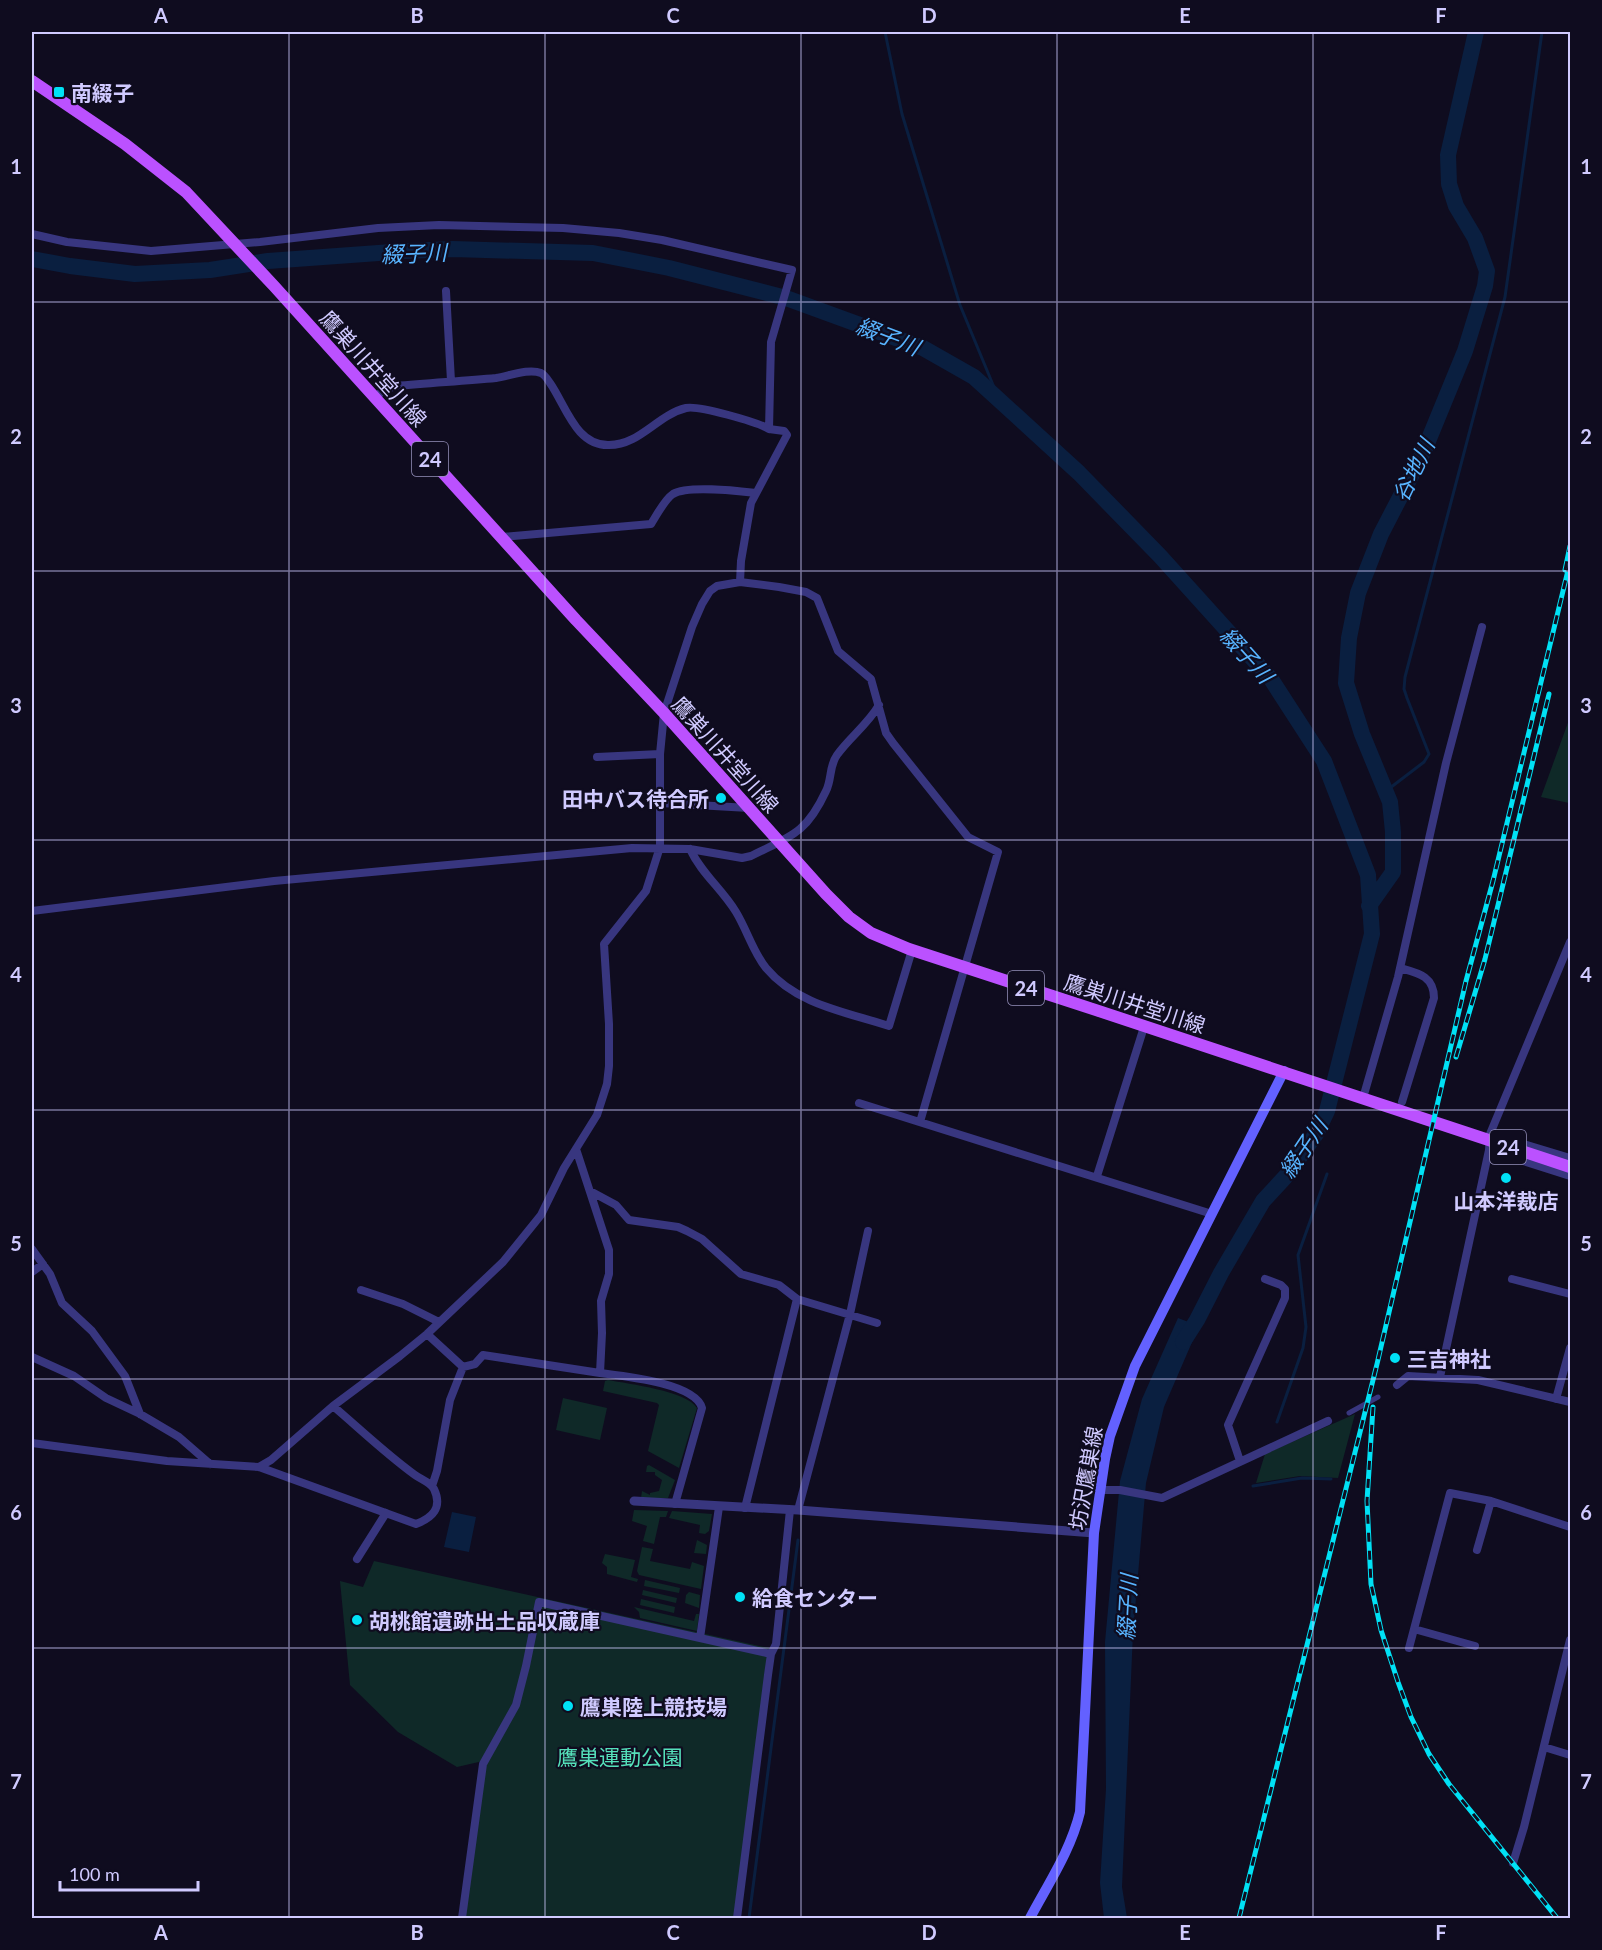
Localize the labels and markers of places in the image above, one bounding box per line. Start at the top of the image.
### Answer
place label: 南綴子 [71,80,134,105]
marker: 南綴子 [52,85,66,99]
place label: 田中バス待合所 [562,786,709,811]
marker: 田中バス待合所 [714,791,728,805]
marker: 山本洋裁店 [1499,1171,1513,1185]
place label: 山本洋裁店 [1454,1188,1559,1213]
place label: 三吉神社 [1407,1346,1491,1371]
marker: 三吉神社 [1388,1351,1402,1365]
place label: 給食センター [752,1585,878,1610]
marker: 給食センター [733,1590,747,1604]
place label: 胡桃館遺跡出土品収蔵庫 [369,1608,600,1633]
marker: 胡桃館遺跡出土品収蔵庫 [350,1613,364,1627]
place label: 鷹巣陸上競技場 [580,1694,727,1719]
marker: 鷹巣陸上競技場 [561,1699,575,1713]

